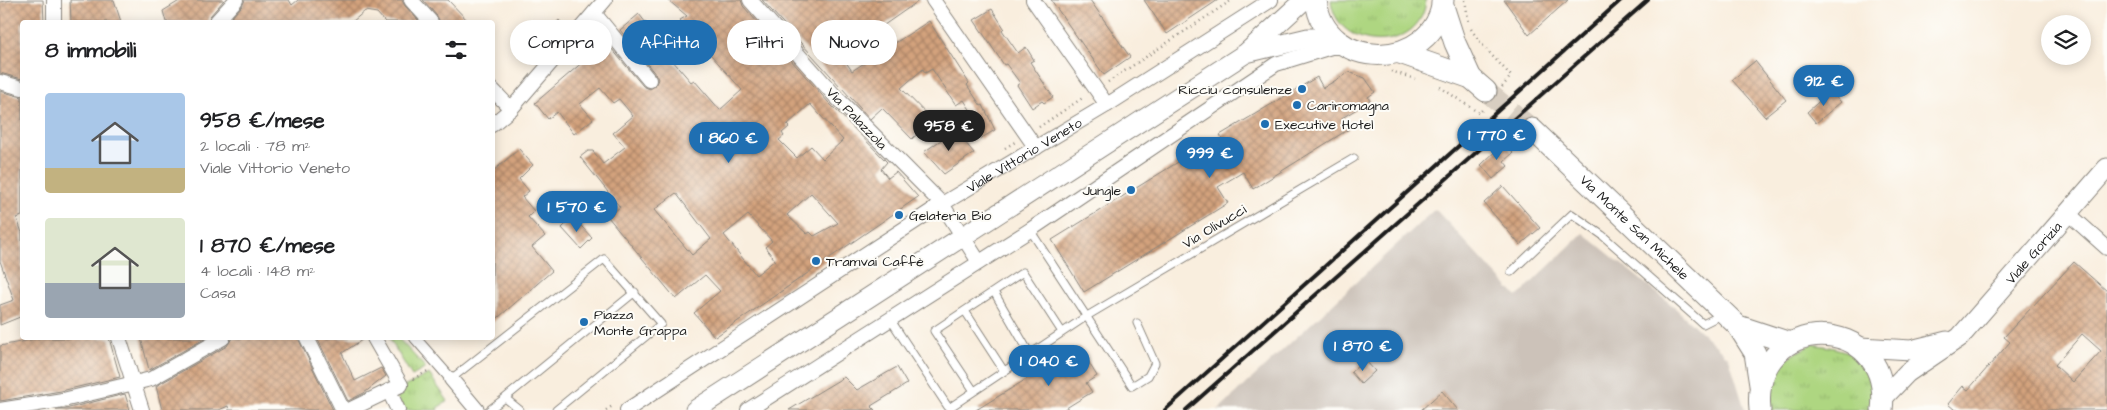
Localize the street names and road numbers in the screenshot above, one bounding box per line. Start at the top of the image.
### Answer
street label: Via Palazzola [821,83,891,154]
street label: Viale Vittorio Veneto [963,113,1086,198]
street label: Via Monte San Michele [1575,171,1693,285]
street label: Via Olivucci [1179,200,1250,254]
street label: Viale Gorizia [2001,218,2067,289]

